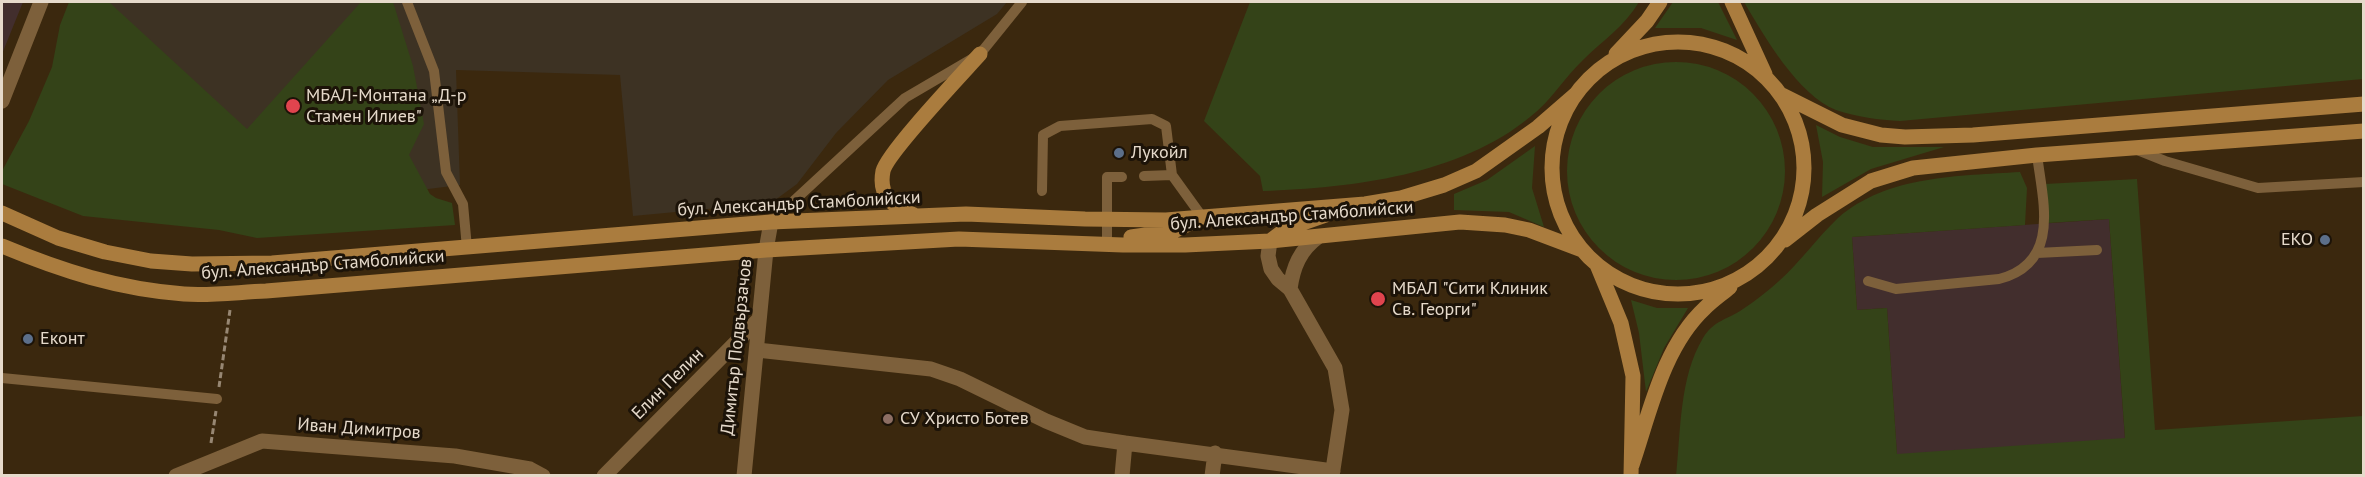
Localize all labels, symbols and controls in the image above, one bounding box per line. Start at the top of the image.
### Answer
place label: МБАЛ-Монтана „Д-р Стамен Илиев" [306,85,467,128]
marker: МБАЛ-Монтана „Д-р Стамен Илиев" [284,97,302,115]
place label: Лукойл [1131,142,1188,164]
marker: Лукойл [1112,146,1126,160]
street label: бул. Александър Стамболийски [677,187,921,221]
street label: бул. Александър Стамболийски [1170,197,1414,235]
place label: EKO [2281,229,2313,251]
marker: EKO [2318,233,2332,247]
street label: бул. Александър Стамболийски [201,246,445,284]
street label: Димитър Подвързачов [717,258,757,436]
place label: МБАЛ "Сити Клиник Св. Георги" [1392,278,1548,320]
marker: МБАЛ "Сити Клиник Св. Георги" [1369,290,1387,308]
place label: Еконт [40,328,85,350]
marker: Еконт [21,332,35,346]
street label: Елин Пелин [628,344,708,424]
place label: СУ Христо Ботев [900,408,1029,430]
marker: СУ Христо Ботев [881,412,895,426]
street label: Иван Димитров [297,414,421,444]

